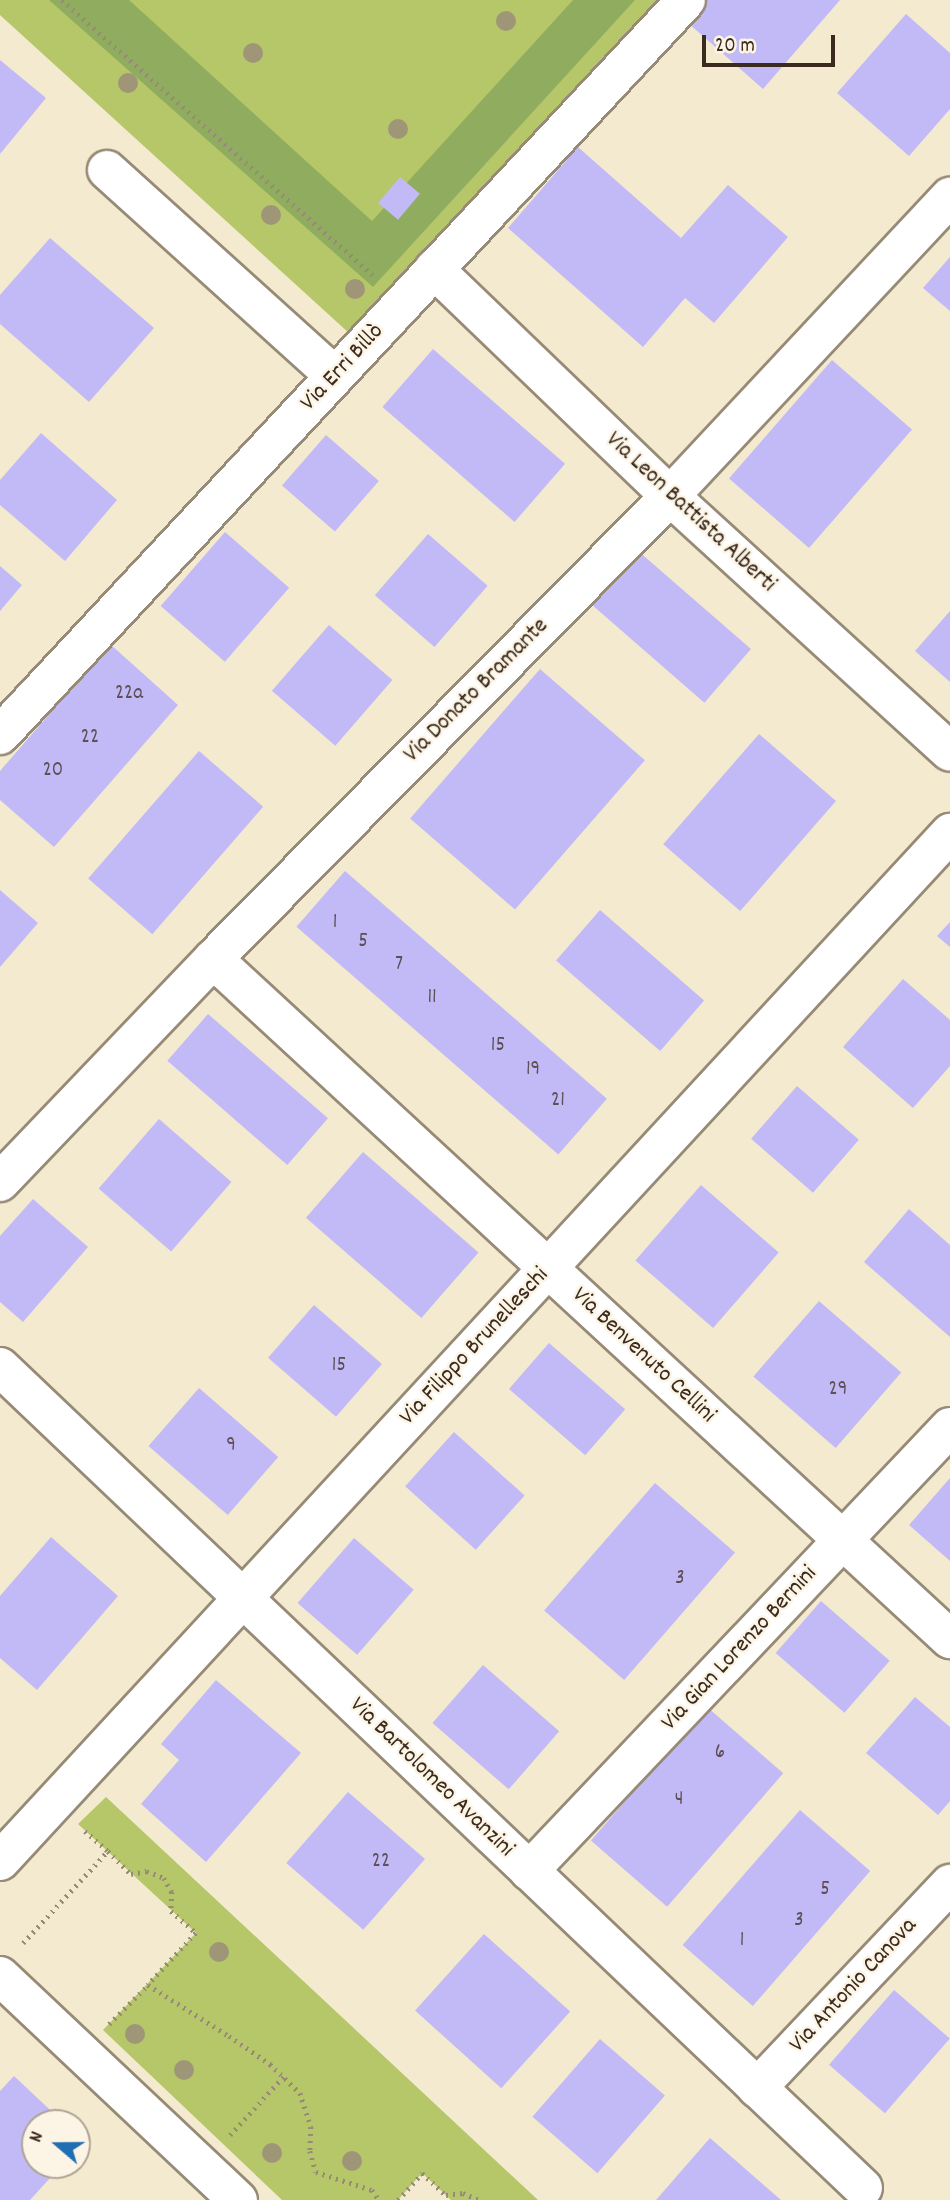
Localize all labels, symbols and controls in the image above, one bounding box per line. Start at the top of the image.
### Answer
scale bar [705,21,838,65]
text: 20 m [715,32,755,62]
street label: Via Erri Billò [295,318,391,418]
street label: Via Leon Battista Alberti [599,427,781,599]
street label: Via Donato Bramante [399,613,555,769]
house number: 22a [115,681,143,707]
house number: 22 [81,725,99,751]
house number: 20 [43,758,63,784]
house number: 1 [333,910,337,936]
house number: 5 [358,929,368,955]
house number: 7 [395,952,403,978]
house number: 11 [427,985,437,1011]
house number: 15 [491,1033,505,1059]
house number: 19 [526,1057,540,1083]
house number: 21 [551,1088,565,1114]
street label: Via Filippo Brunelleschi [394,1262,556,1432]
street label: Via Benvenuto Cellini [565,1282,721,1430]
house number: 15 [332,1353,346,1379]
house number: 29 [829,1377,847,1403]
house number: 9 [226,1433,236,1459]
street label: Via Gian Lorenzo Bernini [656,1560,824,1738]
house number: 3 [675,1566,685,1592]
street label: Via Bartolomeo Avanzini [343,1692,519,1864]
house number: 6 [715,1740,725,1766]
house number: 4 [675,1787,683,1813]
house number: 22 [372,1849,390,1875]
house number: 5 [820,1877,830,1903]
house number: 3 [794,1908,804,1934]
street label: Via Antonio Canova [784,1912,924,2060]
house number: 1 [740,1928,744,1954]
north arrow [21,2109,91,2179]
text: N [23,2128,52,2146]

